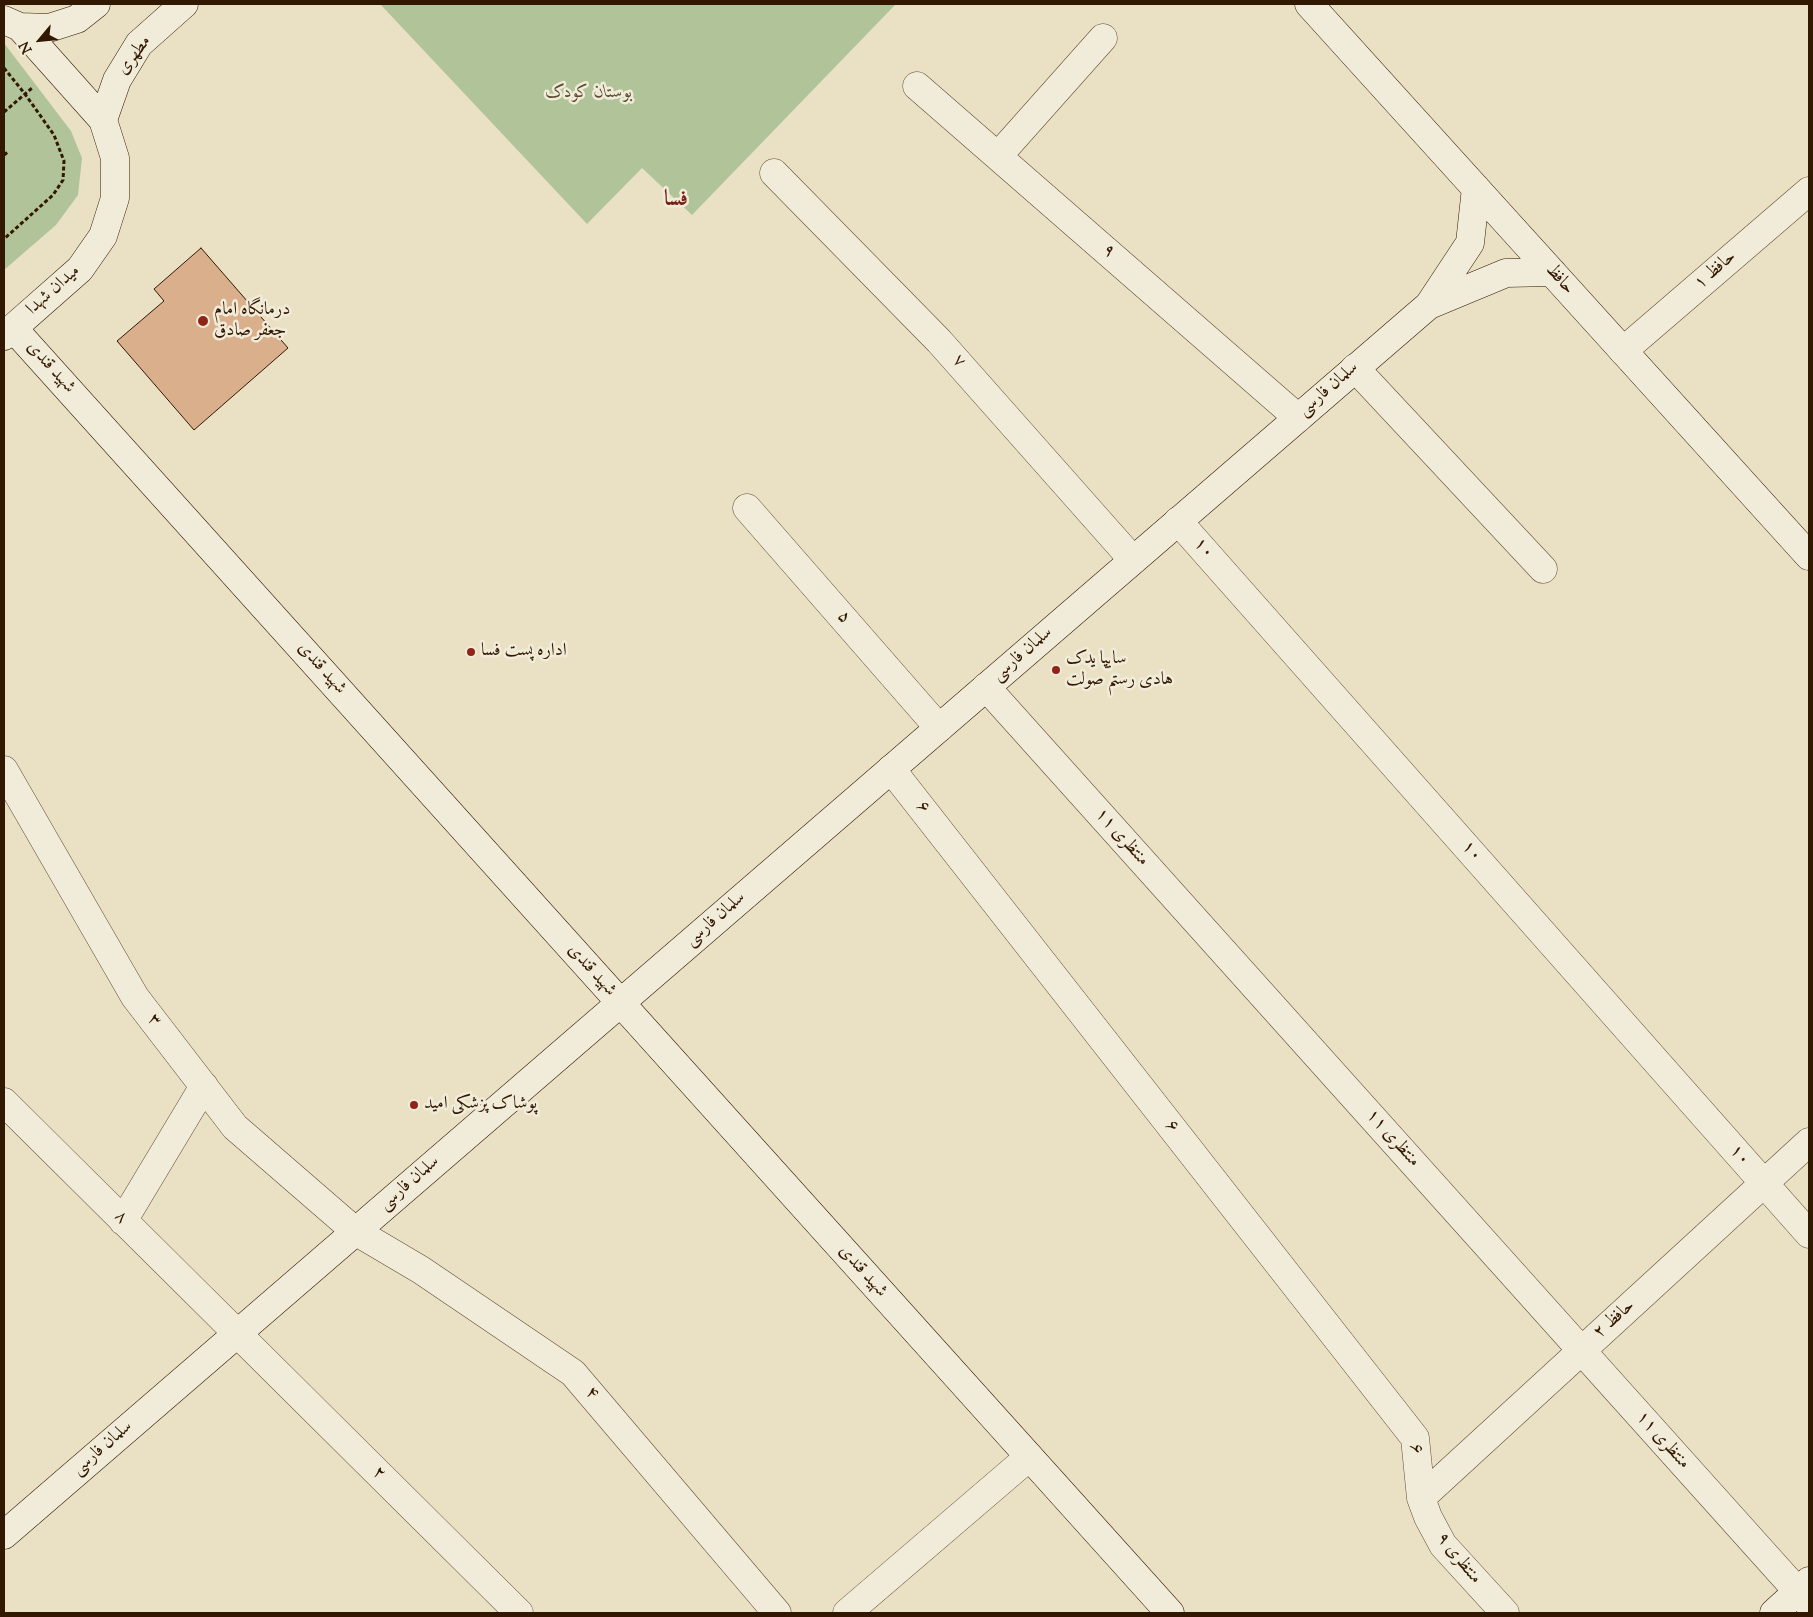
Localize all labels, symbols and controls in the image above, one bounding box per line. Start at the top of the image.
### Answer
north arrow [15,15,65,65]
street label: مطهری [113,32,157,80]
text: N [15,37,38,57]
park label: بوستان کودک [546,83,632,105]
district label: فسا [664,188,688,214]
street label: ۹ [1097,240,1119,264]
street label: حافظ ۱ [1691,247,1741,295]
street label: حافظ [1540,260,1578,300]
street label: میدان شهدا [23,261,85,321]
place label: درمانگاه امام جعفر صادق [214,300,290,342]
marker: درمانگاه امام جعفر صادق [196,314,210,328]
street label: شهید قندی [21,337,79,399]
street label: ۷ [946,351,970,373]
street label: سلمان فارسی [1294,358,1364,422]
street label: ۱۰ [1188,534,1218,564]
street label: ۵ [831,607,855,629]
street label: سلمان فارسی [988,623,1058,687]
street label: شهید قندی [292,638,350,700]
place label: اداره پست فسا [481,641,567,663]
marker: اداره پست فسا [465,646,477,658]
place label: سایپا یدک هادی رستم صولت [1066,649,1173,692]
marker: سایپا یدک هادی رستم صولت [1050,664,1062,676]
street label: ۶ [910,797,934,819]
street label: منتظری ۱۱ [1089,805,1153,871]
street label: ۱۰ [1456,837,1486,867]
street label: سلمان فارسی [681,888,751,952]
street label: شهید قندی [562,940,620,1002]
street label: ۳ [141,1010,165,1032]
place label: پوشاک پزشکی امید [424,1094,537,1116]
marker: پوشاک پزشکی امید [408,1099,420,1111]
street label: منتظری ۱۱ [1360,1106,1424,1172]
street label: ۶ [1159,1116,1183,1138]
street label: ۱۰ [1724,1141,1754,1171]
street label: سلمان فارسی [375,1152,445,1216]
street label: ۸ [109,1207,131,1229]
street label: شهید قندی [833,1241,891,1303]
street label: حافظ ۲ [1590,1296,1640,1344]
street label: ۴ [579,1383,603,1405]
street label: منتظری ۱۱ [1630,1408,1694,1474]
street label: سلمان فارسی [68,1417,138,1481]
street label: ۶ [1403,1442,1427,1456]
street label: ۲ [367,1463,389,1485]
street label: منتظری ۹ [1431,1529,1485,1589]

